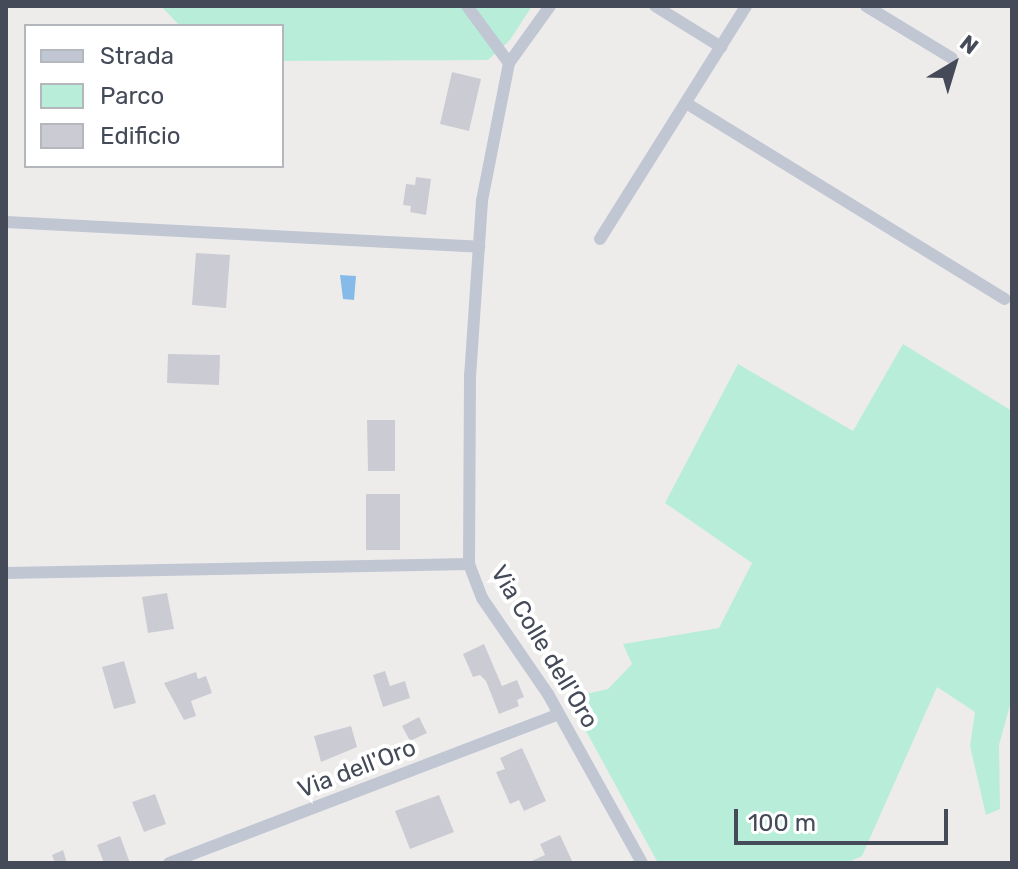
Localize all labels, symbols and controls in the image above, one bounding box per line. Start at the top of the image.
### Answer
legend [24,24,284,168]
north arrow [914,24,994,104]
text: N [955,29,984,60]
text: Strada [100,42,174,70]
text: Parco [100,82,164,110]
text: Edificio [100,122,181,150]
street label: Via Colle dell'Oro [484,560,604,734]
street label: Via dell'Oro [294,733,420,805]
scale bar [738,793,952,843]
text: 100 m [748,809,816,837]

